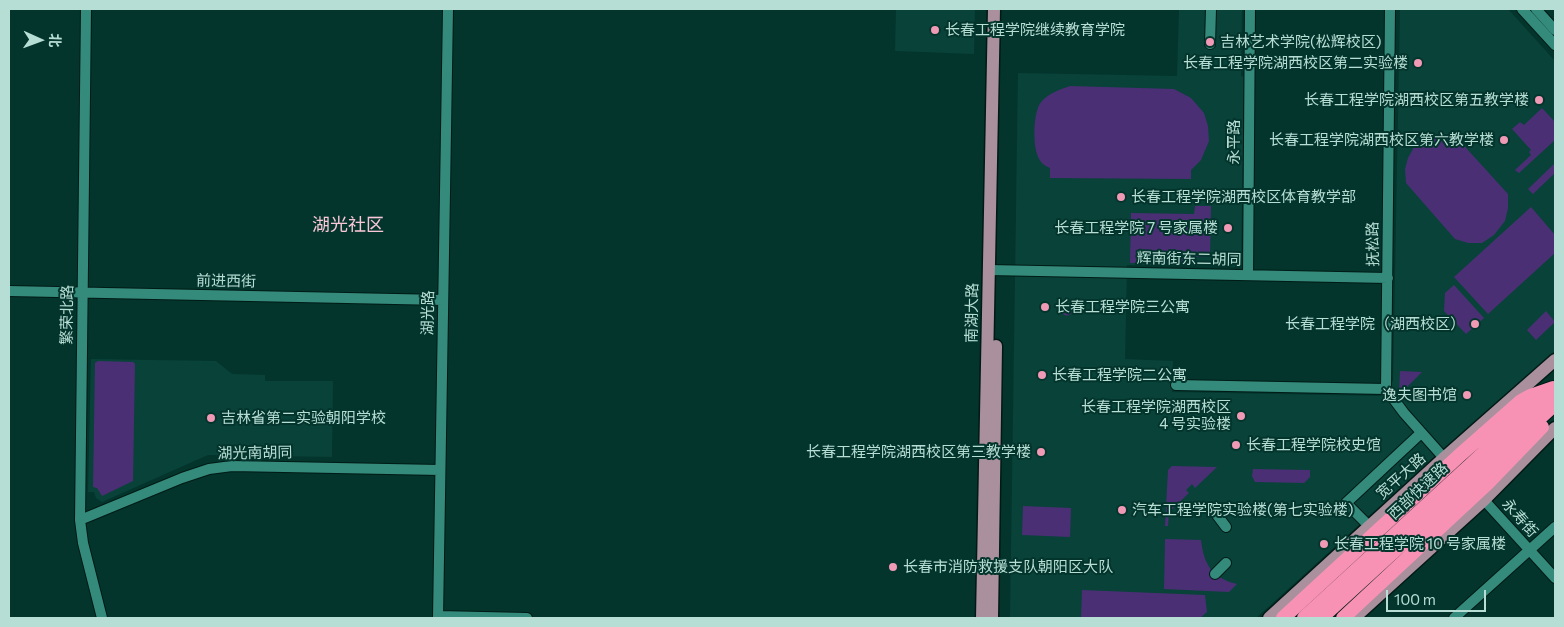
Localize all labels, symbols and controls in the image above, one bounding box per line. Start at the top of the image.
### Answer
north arrow [15,15,65,65]
place label: 长春工程学院继续教育学院 [945,21,1125,39]
marker: 长春工程学院继续教育学院 [929,24,941,36]
text: 北 [47,33,64,48]
place label: 吉林艺术学院(松辉校区) [1220,33,1382,51]
marker: 吉林艺术学院(松辉校区) [1204,36,1216,48]
place label: 长春工程学院湖西校区第二实验楼 [1183,54,1408,72]
marker: 长春工程学院湖西校区第二实验楼 [1412,57,1424,69]
place label: 长春工程学院湖西校区第五教学楼 [1304,91,1529,109]
marker: 长春工程学院湖西校区第五教学楼 [1533,94,1545,106]
street label: 永平路 [1225,120,1243,164]
place label: 长春工程学院湖西校区第六教学楼 [1269,131,1494,149]
marker: 长春工程学院湖西校区第六教学楼 [1498,134,1510,146]
place label: 长春工程学院湖西校区体育教学部 [1131,188,1356,206]
marker: 长春工程学院湖西校区体育教学部 [1115,191,1127,203]
district label: 湖光社区 [312,214,384,236]
place label: 长春工程学院 7 号家属楼 [1054,219,1218,237]
street label: 抚松路 [1364,221,1382,267]
marker: 长春工程学院 7 号家属楼 [1222,222,1234,234]
street label: 辉南街东二胡同 [1136,249,1242,269]
street label: 前进西街 [196,271,256,291]
street label: 南湖大路 [962,283,982,343]
street label: 繁荣北路 [57,285,77,345]
street label: 湖光路 [419,290,437,336]
place label: 长春工程学院三公寓 [1055,298,1190,316]
marker: 长春工程学院三公寓 [1039,301,1051,313]
place label: 长春工程学院（湖西校区） [1285,315,1465,333]
marker: 长春工程学院（湖西校区） [1469,318,1481,330]
place label: 长春工程学院二公寓 [1052,366,1187,384]
marker: 长春工程学院二公寓 [1036,369,1048,381]
place label: 逸夫图书馆 [1382,386,1457,404]
marker: 逸夫图书馆 [1461,389,1473,401]
place label: 长春工程学院湖西校区 4 号实验楼 [1081,398,1231,433]
place label: 吉林省第二实验朝阳学校 [221,409,386,427]
marker: 长春工程学院湖西校区 4 号实验楼 [1235,410,1247,422]
marker: 吉林省第二实验朝阳学校 [205,412,217,424]
place label: 长春工程学院校史馆 [1246,436,1381,454]
marker: 长春工程学院校史馆 [1230,439,1242,451]
street label: 湖光南胡同 [217,443,293,463]
place label: 长春工程学院湖西校区第三教学楼 [806,443,1031,461]
marker: 长春工程学院湖西校区第三教学楼 [1035,446,1047,458]
street label: 宽平大路 [1373,449,1429,503]
street label: 西部快速路 [1384,459,1452,523]
street label: 永寿街 [1498,495,1542,541]
place label: 汽车工程学院实验楼(第七实验楼) [1132,501,1354,519]
marker: 汽车工程学院实验楼(第七实验楼) [1116,504,1128,516]
place label: 长春工程学院 10 号家属楼 [1334,535,1506,553]
marker: 长春工程学院 10 号家属楼 [1318,538,1330,550]
place label: 长春市消防救援支队朝阳区大队 [903,558,1113,576]
marker: 长春市消防救援支队朝阳区大队 [887,561,899,573]
scale bar [1389,580,1489,612]
text: 100 m [1394,590,1436,608]

